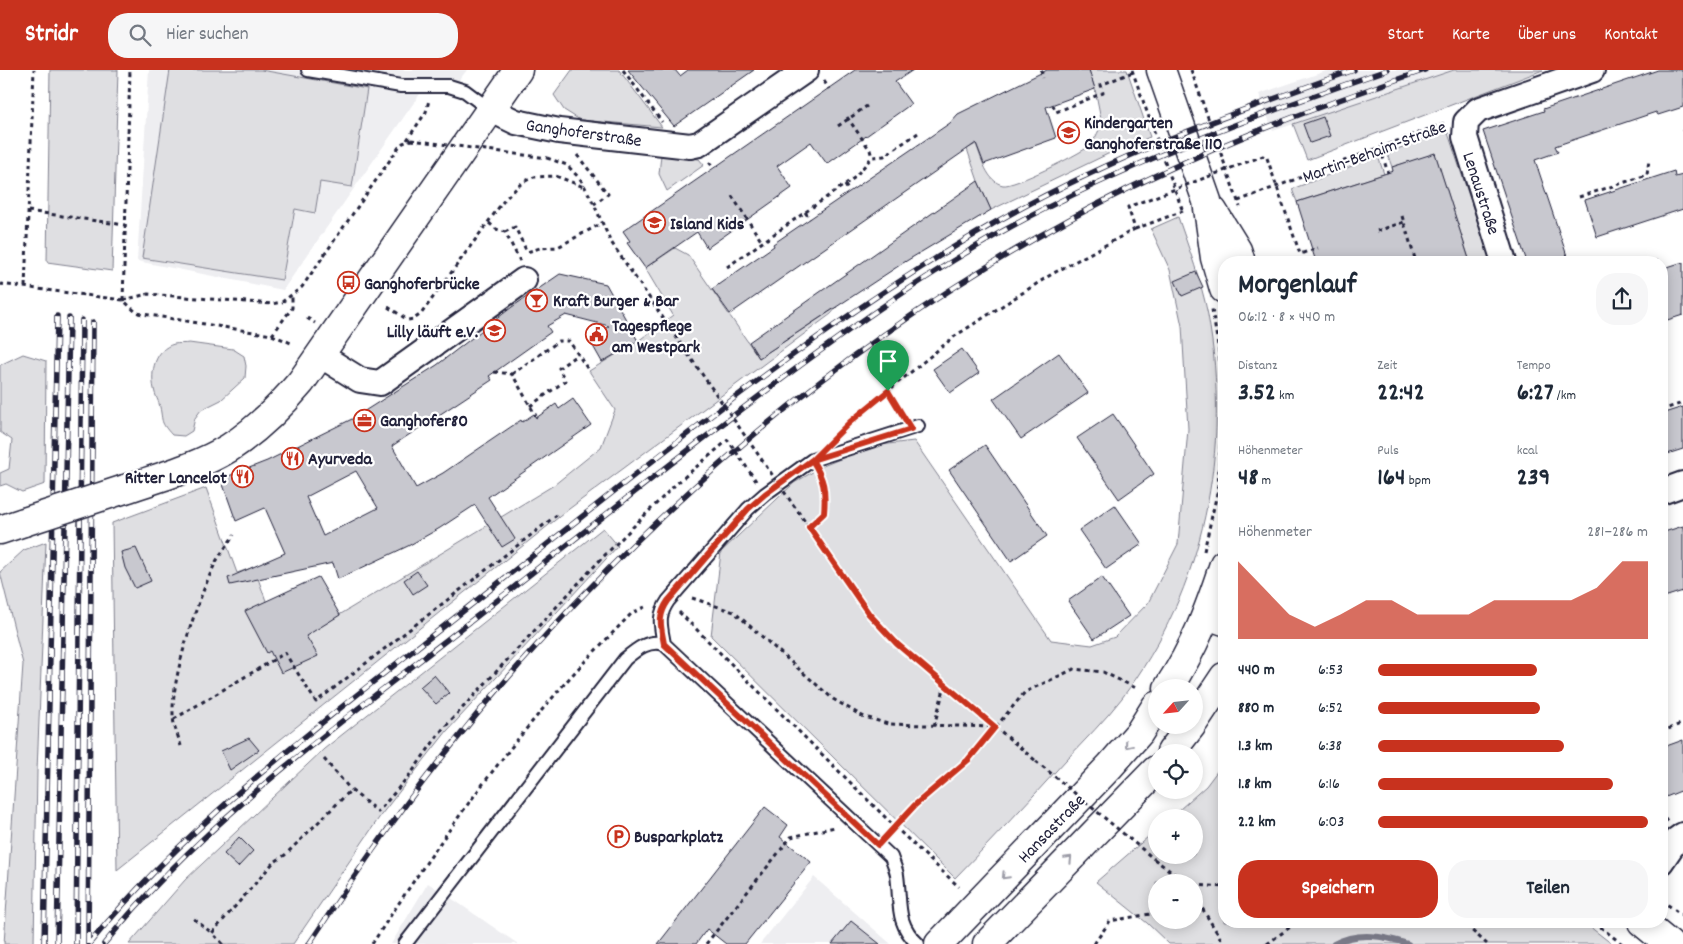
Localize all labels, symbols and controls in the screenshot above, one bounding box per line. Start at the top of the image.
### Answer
search box [108,13,458,58]
text: Stridr [25,18,78,52]
icon: search [126,21,154,49]
text: Hier suchen [166,22,249,49]
text: Start [1388,23,1424,48]
text: Karte [1452,23,1490,48]
text: Über uns [1518,23,1576,48]
text: Kontakt [1604,23,1658,48]
place label: Kindergarten Ganghoferstraße 110 [1084,112,1223,158]
street label: Ganghoferstraße [524,114,643,155]
street label: Martin-Behaim-Straße [1300,116,1450,191]
school or university icon: Kindergarten Ganghoferstraße 110 [1056,120,1080,144]
street label: Lenaustraße [1455,149,1505,238]
school or university icon: Island Kids [642,211,666,235]
place label: Island Kids [670,213,745,238]
text: Morgenlauf [1238,267,1357,307]
bus stop icon: Ganghoferbrücke [336,271,360,295]
place label: Ganghoferbrücke [364,273,480,298]
button: share [1596,273,1648,325]
bar icon: Kraft Burger & Bar [525,288,549,312]
place label: Kraft Burger & Bar [553,290,679,315]
text: 06:12 · 8 × 440 m [1238,306,1335,329]
place label: Tagespflege am Westpark [612,315,701,361]
school or university icon: Lilly läuft e.V. [482,319,506,343]
place label: Lilly läuft e.V. [387,321,478,346]
public building icon: Tagespflege am Westpark [584,323,608,347]
pin [867,340,909,391]
icon: arrive [874,347,902,375]
text: Distanz [1238,356,1277,376]
text: Zeit [1377,356,1397,376]
text: Tempo [1517,356,1551,376]
text: 3.52 [1238,376,1276,412]
text: 22:42 [1377,376,1425,412]
text: 6:27 [1517,376,1554,412]
text: km [1276,386,1294,406]
text: /km [1554,386,1576,406]
office icon: Ganghofer80 [352,408,376,432]
place label: Ganghofer80 [380,410,468,435]
text: Höhenmeter [1238,441,1303,461]
text: Puls [1377,441,1399,461]
text: kcal [1517,441,1538,461]
restaurant icon: Ayurveda [280,446,304,470]
place label: Ayurveda [308,448,372,473]
text: 48 [1238,461,1258,497]
text: 164 [1377,461,1405,497]
text: 239 [1517,461,1550,497]
restaurant icon: Ritter Lancelot [231,465,255,489]
place label: Ritter Lancelot [125,467,227,492]
text: m [1258,471,1271,491]
text: bpm [1405,471,1431,491]
text: Höhenmeter [1238,521,1312,544]
text: 281–286 m [1587,521,1648,544]
text: 440 m [1238,659,1275,682]
text: 6:53 [1318,659,1343,682]
north arrow [1148,679,1202,734]
map controls [1148,679,1203,929]
text: 880 m [1238,697,1274,720]
text: 6:52 [1318,697,1343,720]
text: 1.3 km [1238,735,1272,758]
text: 6:38 [1318,735,1342,758]
one-way arrow [1125,740,1134,749]
button: locate [1148,744,1203,799]
text: 1.8 km [1238,773,1272,796]
text: 6:16 [1318,773,1340,796]
street label: Hansastraße [1013,789,1092,870]
button: + [1148,809,1203,864]
text: 2.2 km [1238,811,1276,834]
text: 6:03 [1318,811,1344,834]
parking icon: Busparkplatz [606,824,630,848]
place label: Busparkplatz [634,826,723,851]
one-way arrow [1063,855,1072,864]
button: Speichern [1238,860,1438,918]
button: Teilen [1448,860,1648,918]
one-way arrow [1001,871,1010,880]
button: − [1148,874,1203,929]

